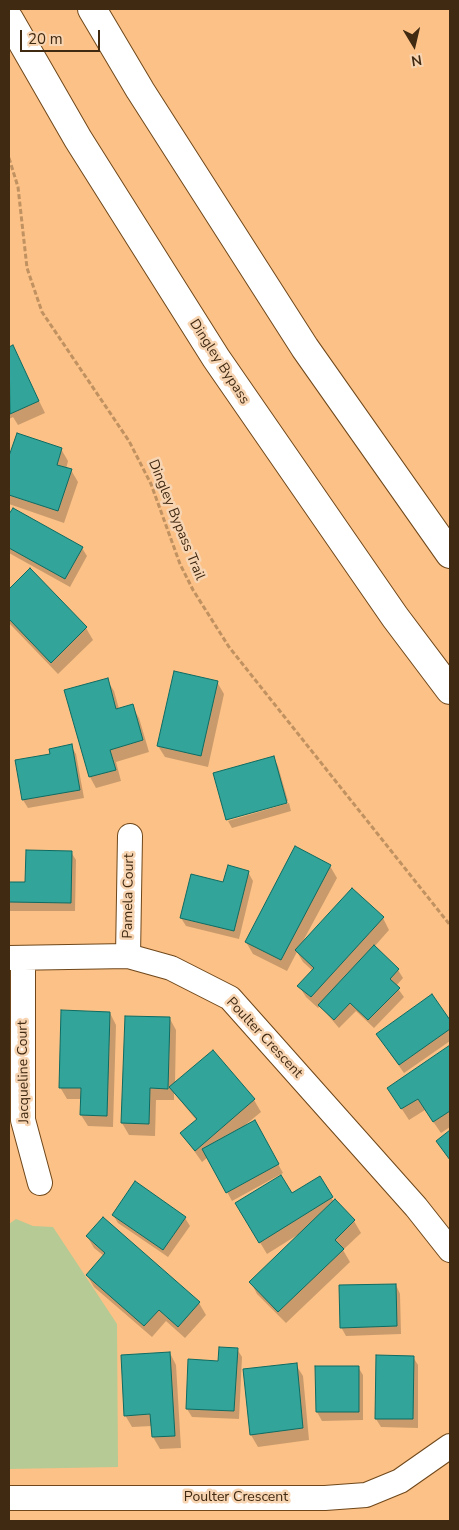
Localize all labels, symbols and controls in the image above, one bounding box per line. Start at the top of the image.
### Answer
scale bar [22,20,102,52]
north arrow [389,20,439,70]
text: 20 m [28,29,63,49]
text: N [410,50,423,71]
street label: Dingley Bypass [185,316,253,408]
street label: Dingley Bypass Trail [144,457,208,583]
street label: Pamela Court [120,853,138,939]
street label: Poulter Crescent [222,994,306,1082]
street label: Jacqueline Court [15,1020,33,1124]
street label: Poulter Crescent [184,1490,288,1506]

